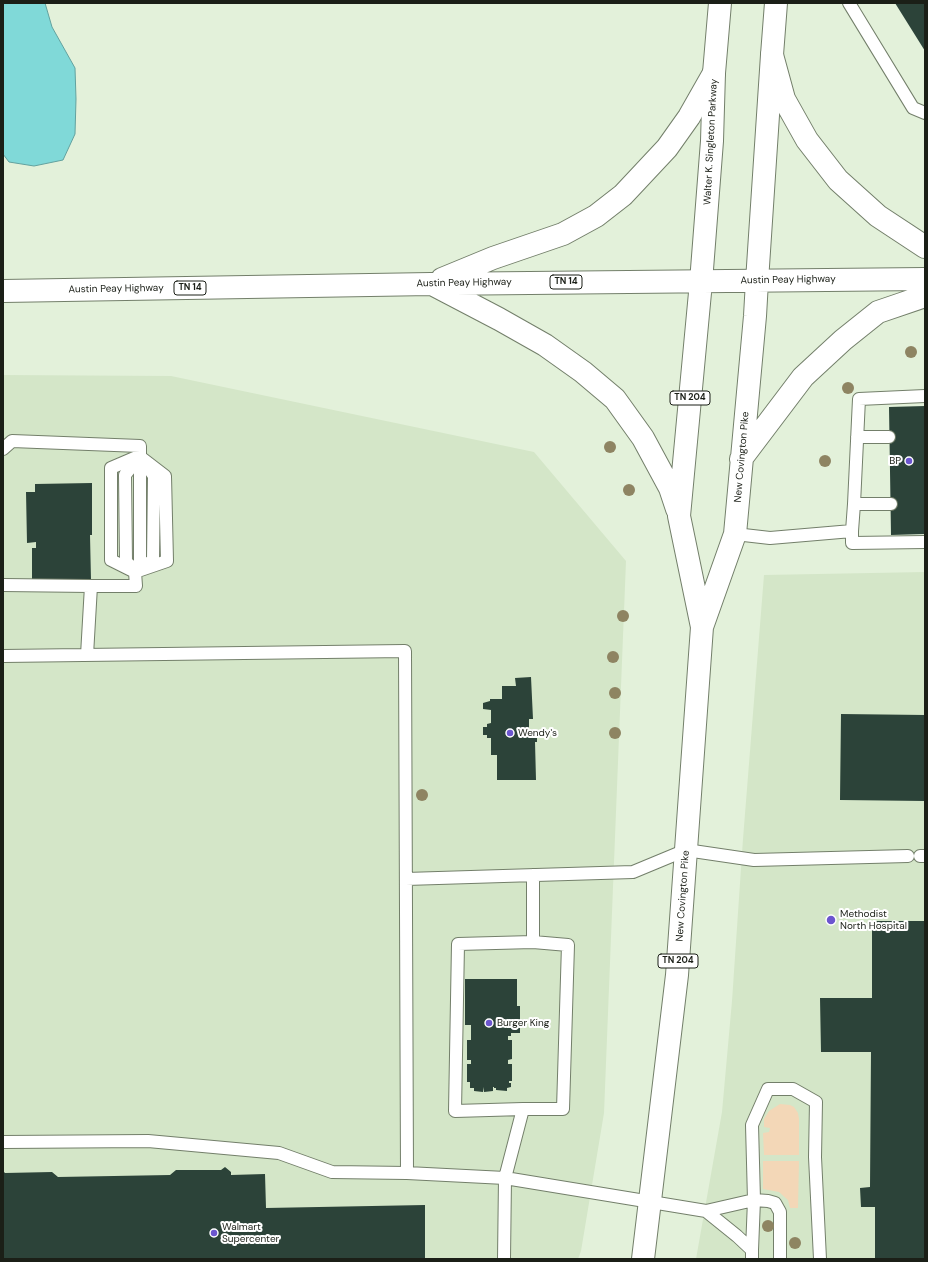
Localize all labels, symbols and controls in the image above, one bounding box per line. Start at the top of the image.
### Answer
street label: Walter K. Singleton Parkway [702,78,720,206]
street label: Austin Peay Highway [740,273,836,287]
road number: TN 14 [550,275,582,289]
street label: Austin Peay Highway [416,276,512,290]
road number: TN 14 [174,281,206,295]
street label: Austin Peay Highway [68,282,164,296]
road number: TN 204 [670,391,710,405]
street label: New Covington Pike [732,411,752,503]
place label: BP [889,455,901,467]
marker: BP [904,456,914,466]
place label: Wendy's [518,727,557,739]
marker: Wendy's [505,728,515,738]
street label: New Covington Pike [674,850,692,942]
place label: Methodist North Hospital [840,908,907,932]
marker: Methodist North Hospital [825,914,837,926]
road number: TN 204 [658,954,698,968]
place label: Burger King [497,1017,549,1029]
marker: Burger King [484,1018,494,1028]
place label: Walmart Supercenter [222,1221,279,1244]
marker: Walmart Supercenter [209,1228,219,1238]

